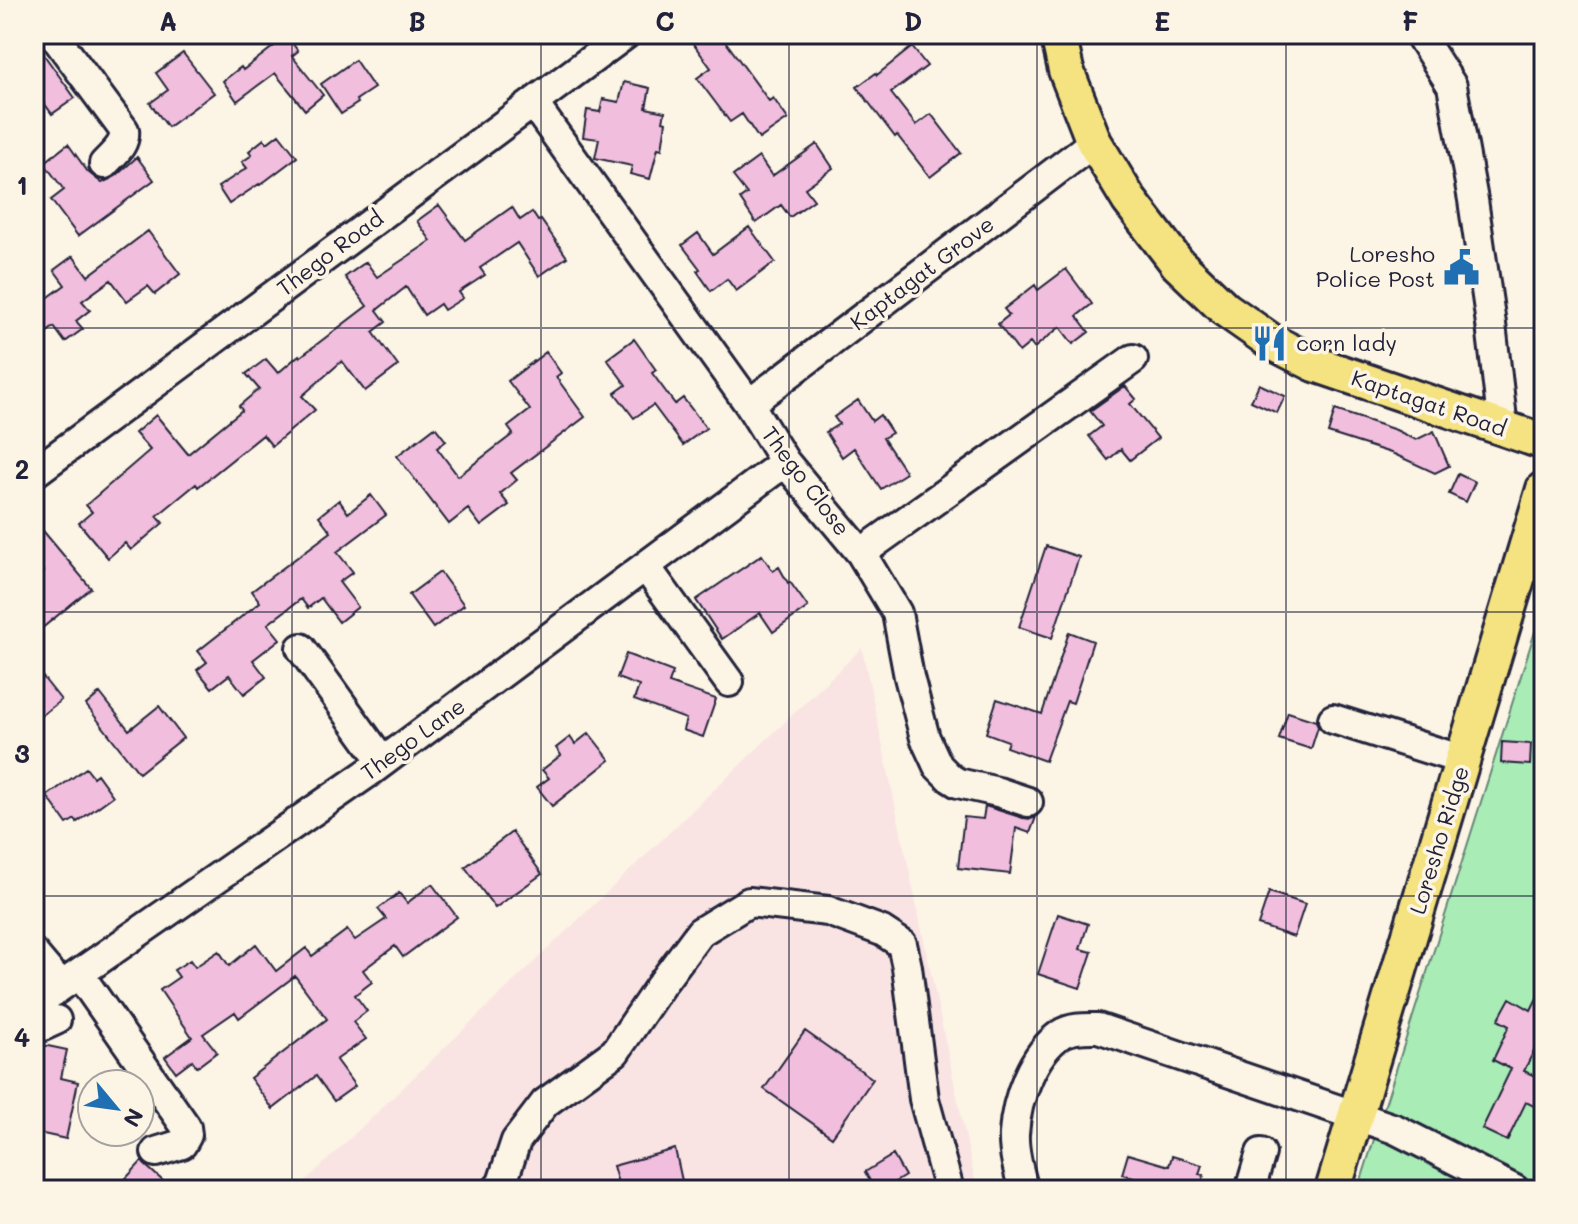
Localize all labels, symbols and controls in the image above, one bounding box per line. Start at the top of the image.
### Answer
text: A [159,4,177,38]
text: B [408,4,426,38]
text: C [655,4,675,38]
text: D [904,4,922,38]
text: E [1154,4,1170,38]
text: F [1402,4,1418,38]
text: 1 [16,168,28,202]
street label: Thego Road [271,203,389,302]
street label: Kaptagat Grove [844,209,999,336]
place label: Loresho Police Post [1316,239,1435,293]
public building icon: Loresho Police Post [1442,248,1480,286]
restaurant icon: corn lady [1251,324,1289,362]
place label: corn lady [1296,328,1397,357]
street label: Kaptagat Road [1348,362,1511,443]
street label: Thego Close [756,420,857,541]
text: 2 [15,452,29,486]
street label: Thego Lane [355,691,471,786]
text: 3 [14,736,30,770]
street label: Loresho Ridge [1402,762,1475,918]
text: 4 [14,1020,30,1054]
north arrow [76,1068,156,1148]
text: N [117,1104,151,1132]

